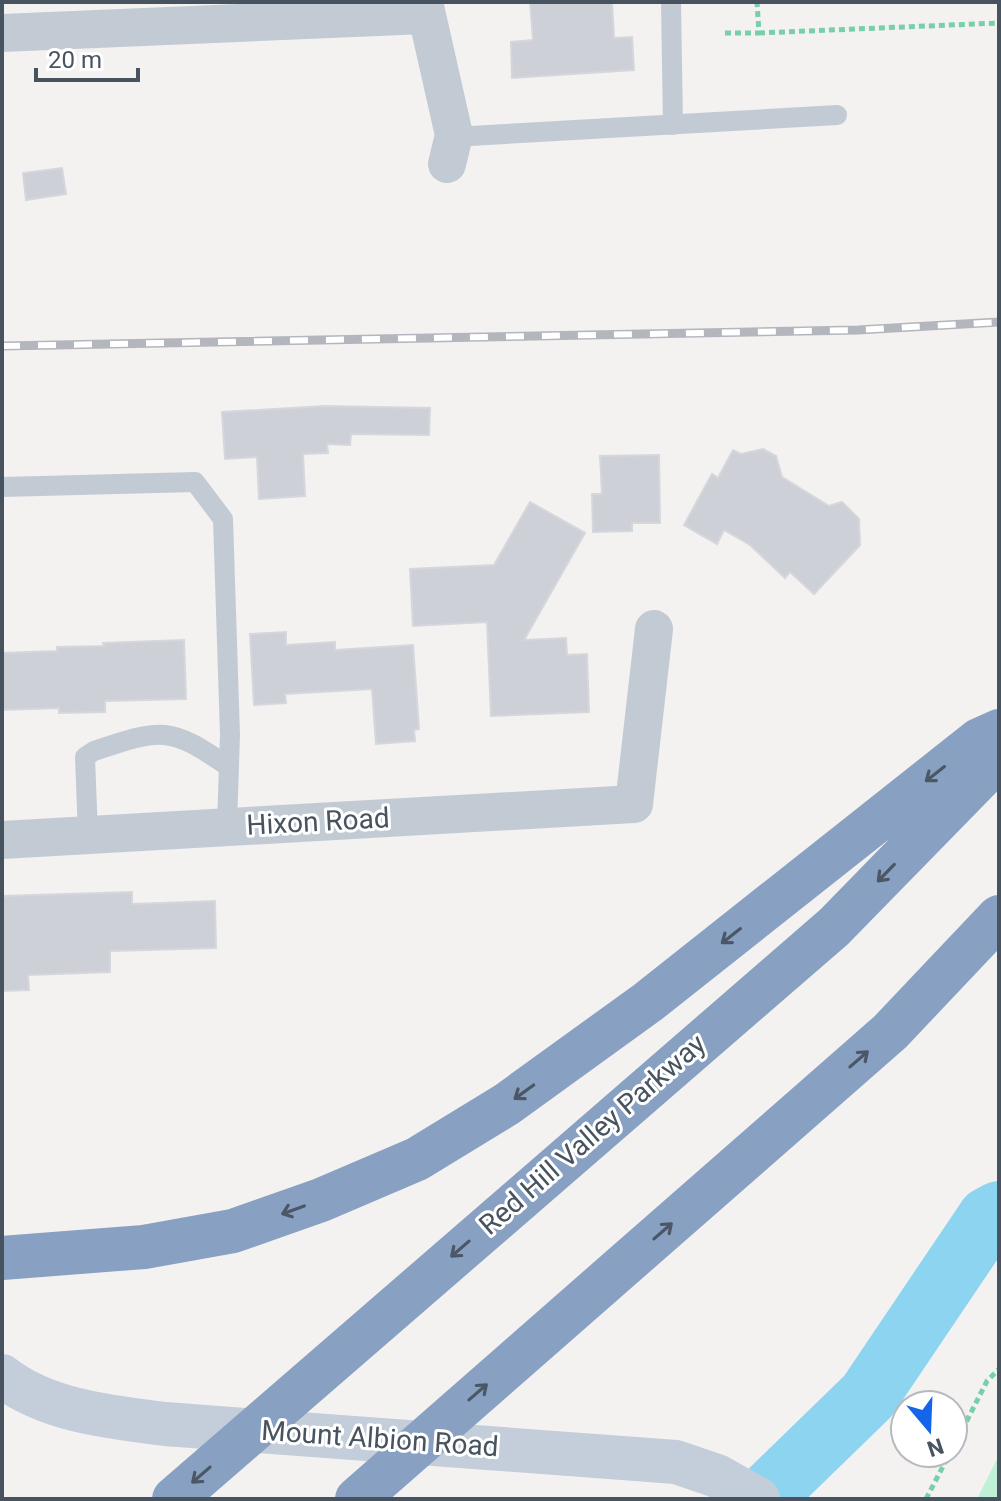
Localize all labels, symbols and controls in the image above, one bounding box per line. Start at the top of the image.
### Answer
scale bar [36,32,138,82]
text: 20 m [48,46,102,74]
one-way arrow [925,766,946,783]
street label: Hixon Road [246,801,390,842]
one-way arrow [877,863,896,882]
one-way arrow [721,927,742,945]
street label: Red Hill Valley Parkway [473,1027,712,1242]
one-way arrow [848,1050,868,1068]
one-way arrow [513,1084,535,1101]
one-way arrow [281,1204,306,1218]
one-way arrow [653,1222,673,1240]
one-way arrow [450,1240,471,1258]
one-way arrow [468,1384,488,1402]
north arrow [889,1389,969,1469]
street label: Mount Albion Road [260,1414,500,1463]
text: N [924,1433,947,1462]
one-way arrow [192,1466,212,1484]

